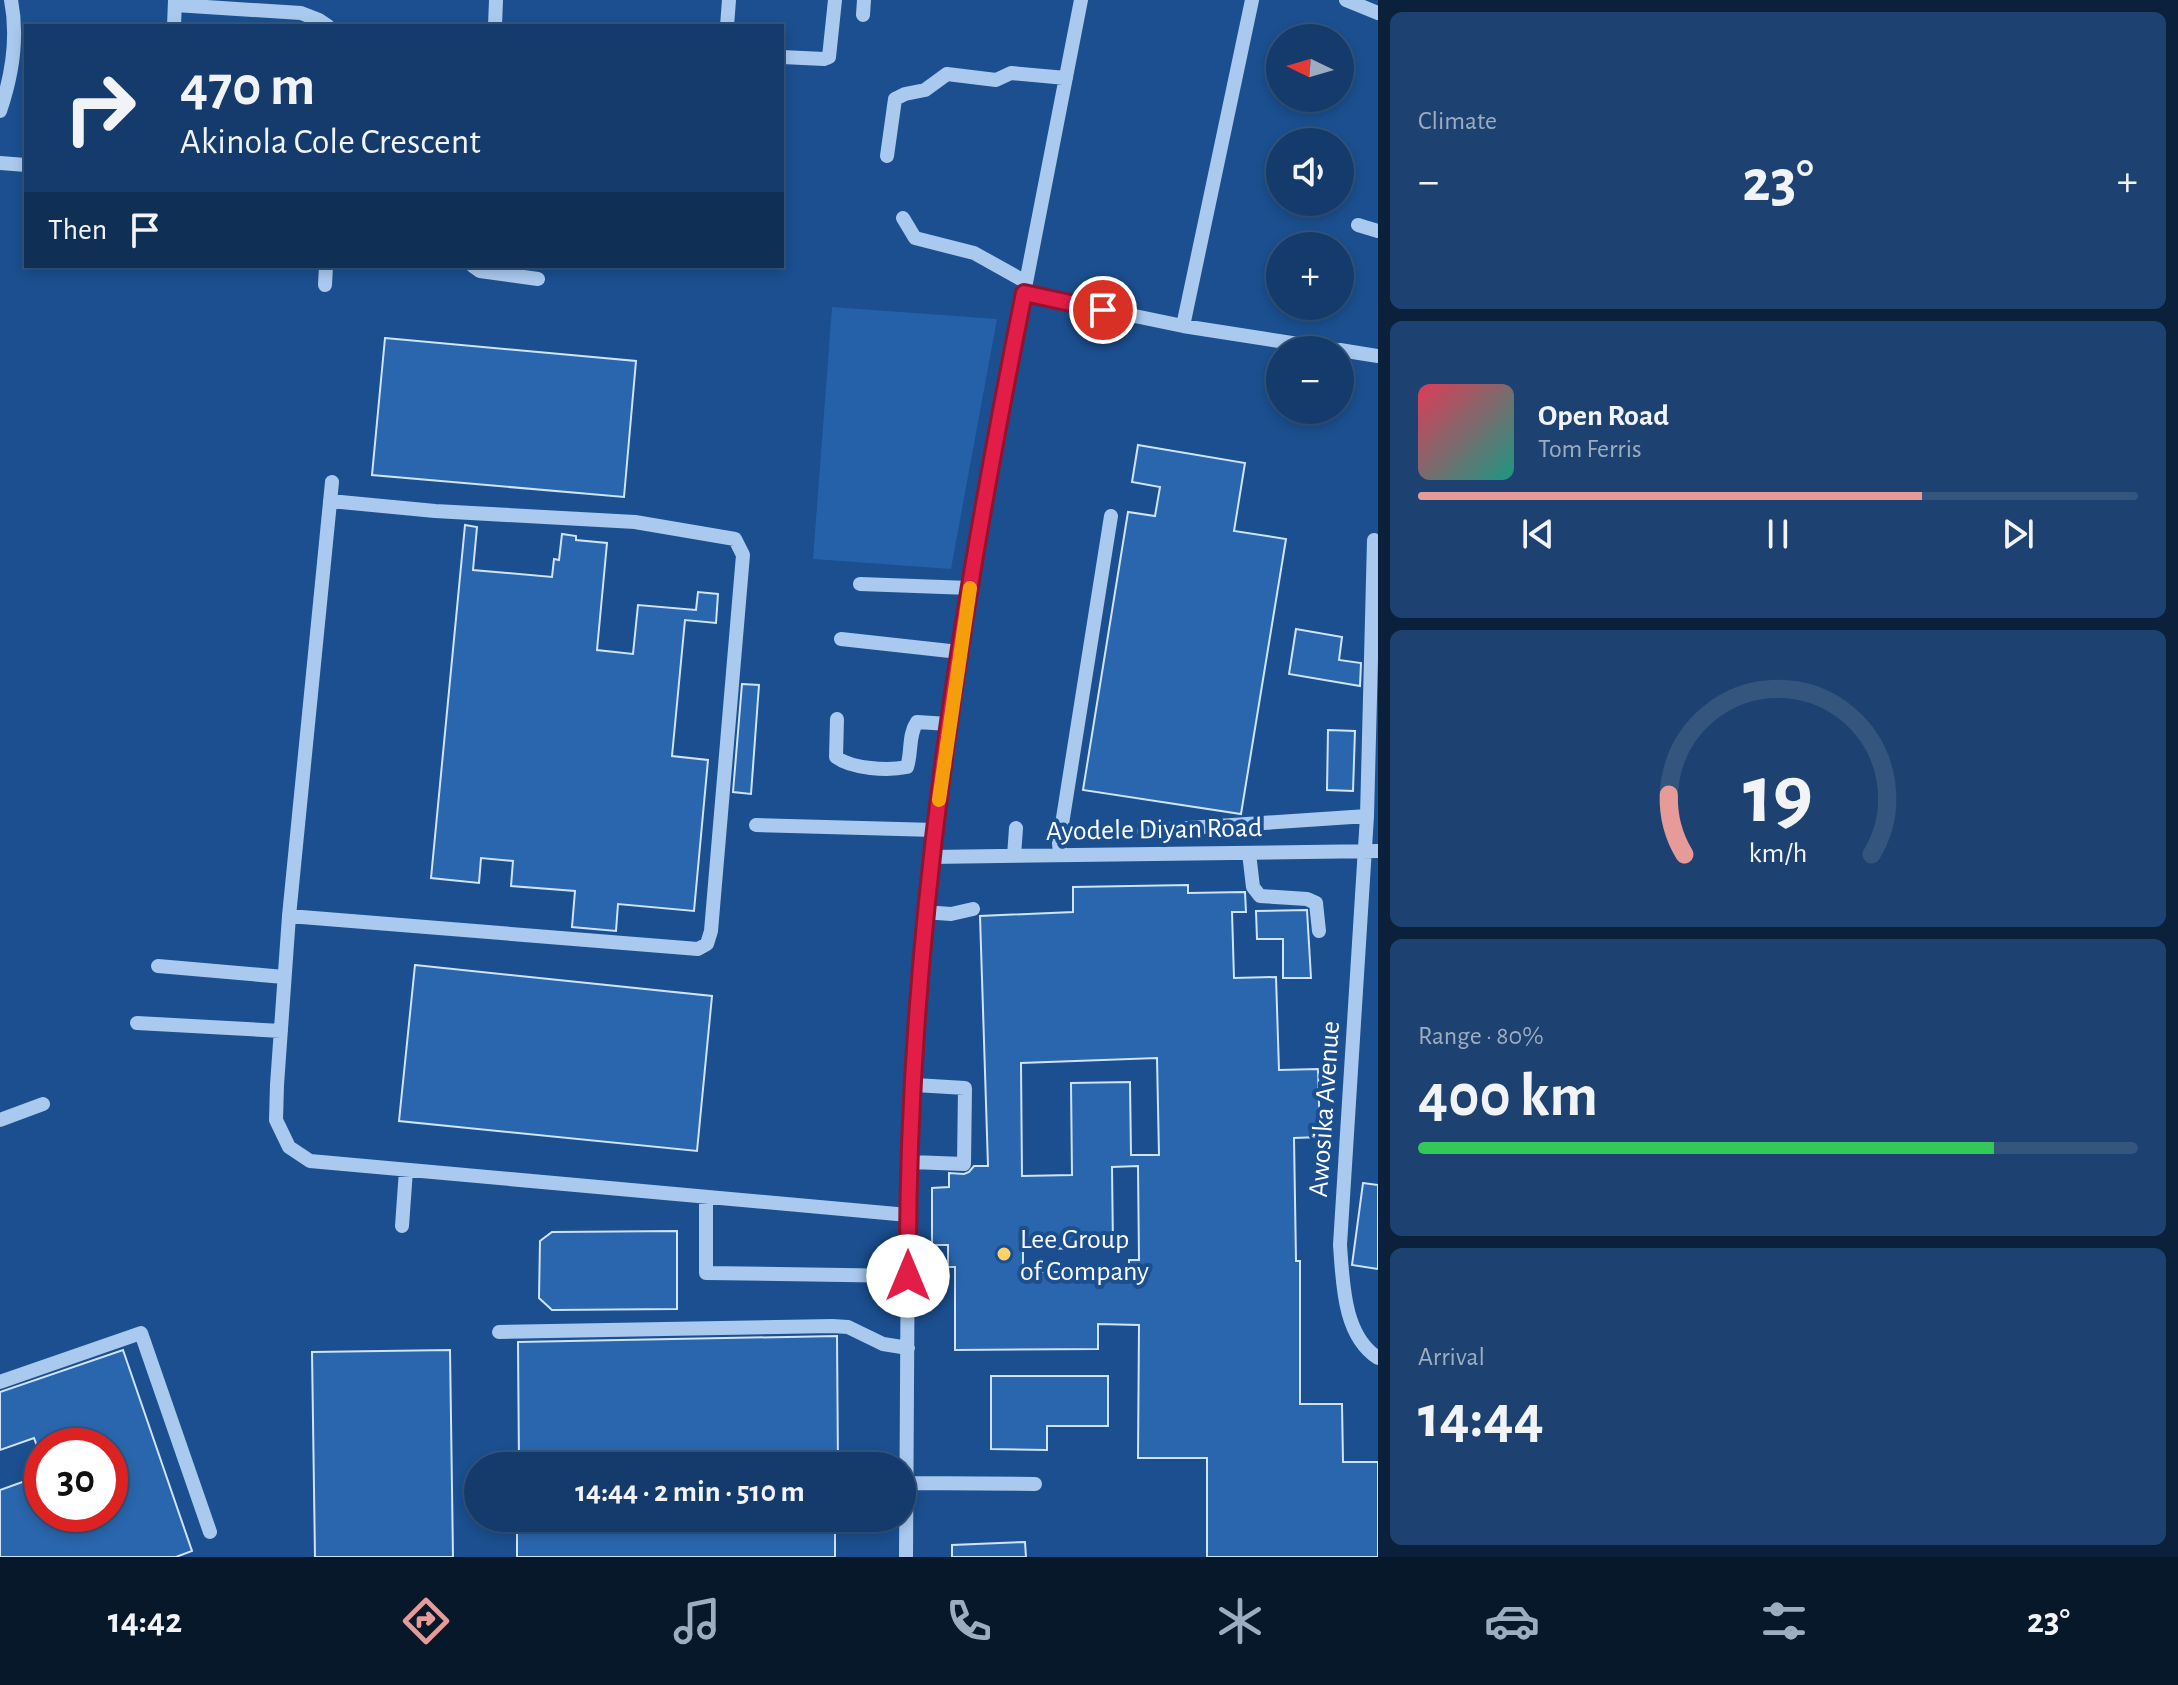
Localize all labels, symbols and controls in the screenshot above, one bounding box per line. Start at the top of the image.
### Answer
north arrow [1266,24,1354,112]
map controls [1266,24,1354,424]
icon: right [48,56,152,160]
text: 470 m [180,59,315,115]
text: Climate [1418,108,1497,134]
text: Akinola Cole Crescent [180,124,481,160]
button: sound [1266,128,1354,216]
text: 23° [1742,152,1814,212]
text: − [1418,160,1439,204]
text: + [2117,160,2138,204]
icon: arrive [123,208,167,252]
text: Then [48,215,107,245]
button: + [1266,232,1354,320]
pin [1069,276,1137,344]
icon: arrive [1081,288,1125,332]
button: − [1266,336,1354,424]
text: Open Road [1538,401,1669,431]
text: Tom Ferris [1538,436,1642,462]
icon: previous [1516,512,1560,556]
icon: pause [1756,512,1800,556]
icon: next [1996,512,2040,556]
text: 19 [1743,753,1813,837]
street label: Ayodele Diyan Road [1046,814,1263,846]
text: km/h [1749,839,1807,868]
street label: Awosika Avenue [1305,1020,1345,1198]
text: Range · 80% [1418,1023,1544,1049]
text: 400 km [1418,1067,1598,1127]
place label: Lee Group of Company [1020,1226,1149,1286]
position arrow [866,1234,950,1318]
marker: Lee Group of Company [995,1245,1013,1263]
text: Arrival [1418,1344,1485,1370]
text: 14:44 [1418,1388,1544,1448]
speed limit sign: 30 [24,1428,128,1532]
text: 14:44 · 2 min · 510 m [575,1477,805,1507]
icon: directions [398,1593,454,1649]
icon: music [669,1593,725,1649]
icon: phone [941,1593,997,1649]
icon: climate [1212,1593,1268,1649]
icon: car [1484,1593,1540,1649]
icon: filters [1756,1593,1812,1649]
text: 14:42 [108,1603,182,1639]
text: 23° [2027,1603,2070,1639]

